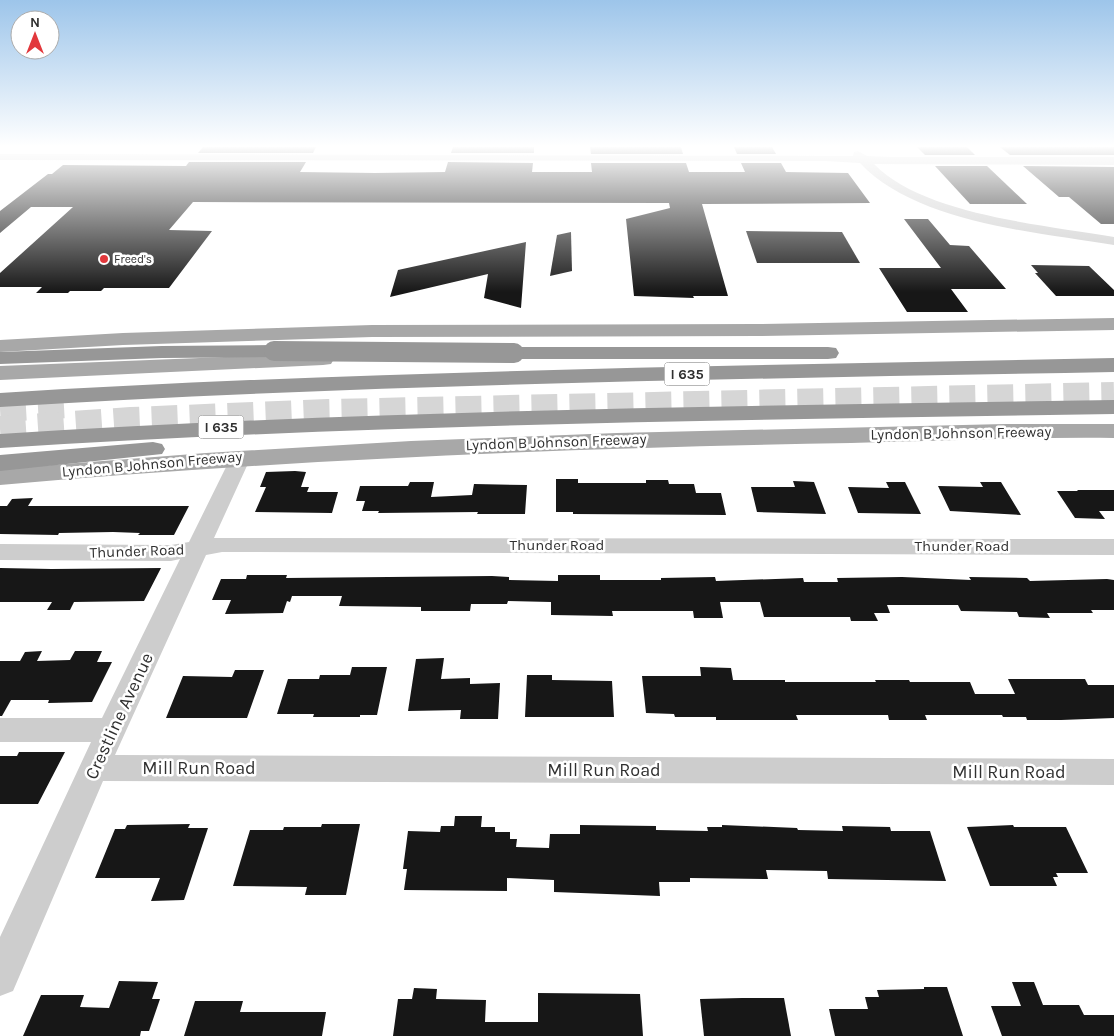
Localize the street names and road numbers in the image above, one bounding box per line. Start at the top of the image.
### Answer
road number: I 635 [664,362,710,386]
road number: I 635 [198,416,244,438]
street label: Lyndon B Johnson Freeway [870,422,1052,444]
street label: Lyndon B Johnson Freeway [465,430,647,454]
street label: Lyndon B Johnson Freeway [61,447,243,481]
street label: Thunder Road [510,536,604,554]
street label: Thunder Road [915,537,1009,555]
street label: Thunder Road [89,540,185,562]
street label: Crestline Avenue [80,649,158,783]
street label: Mill Run Road [142,757,256,779]
street label: Mill Run Road [547,759,661,781]
street label: Mill Run Road [952,761,1066,783]

